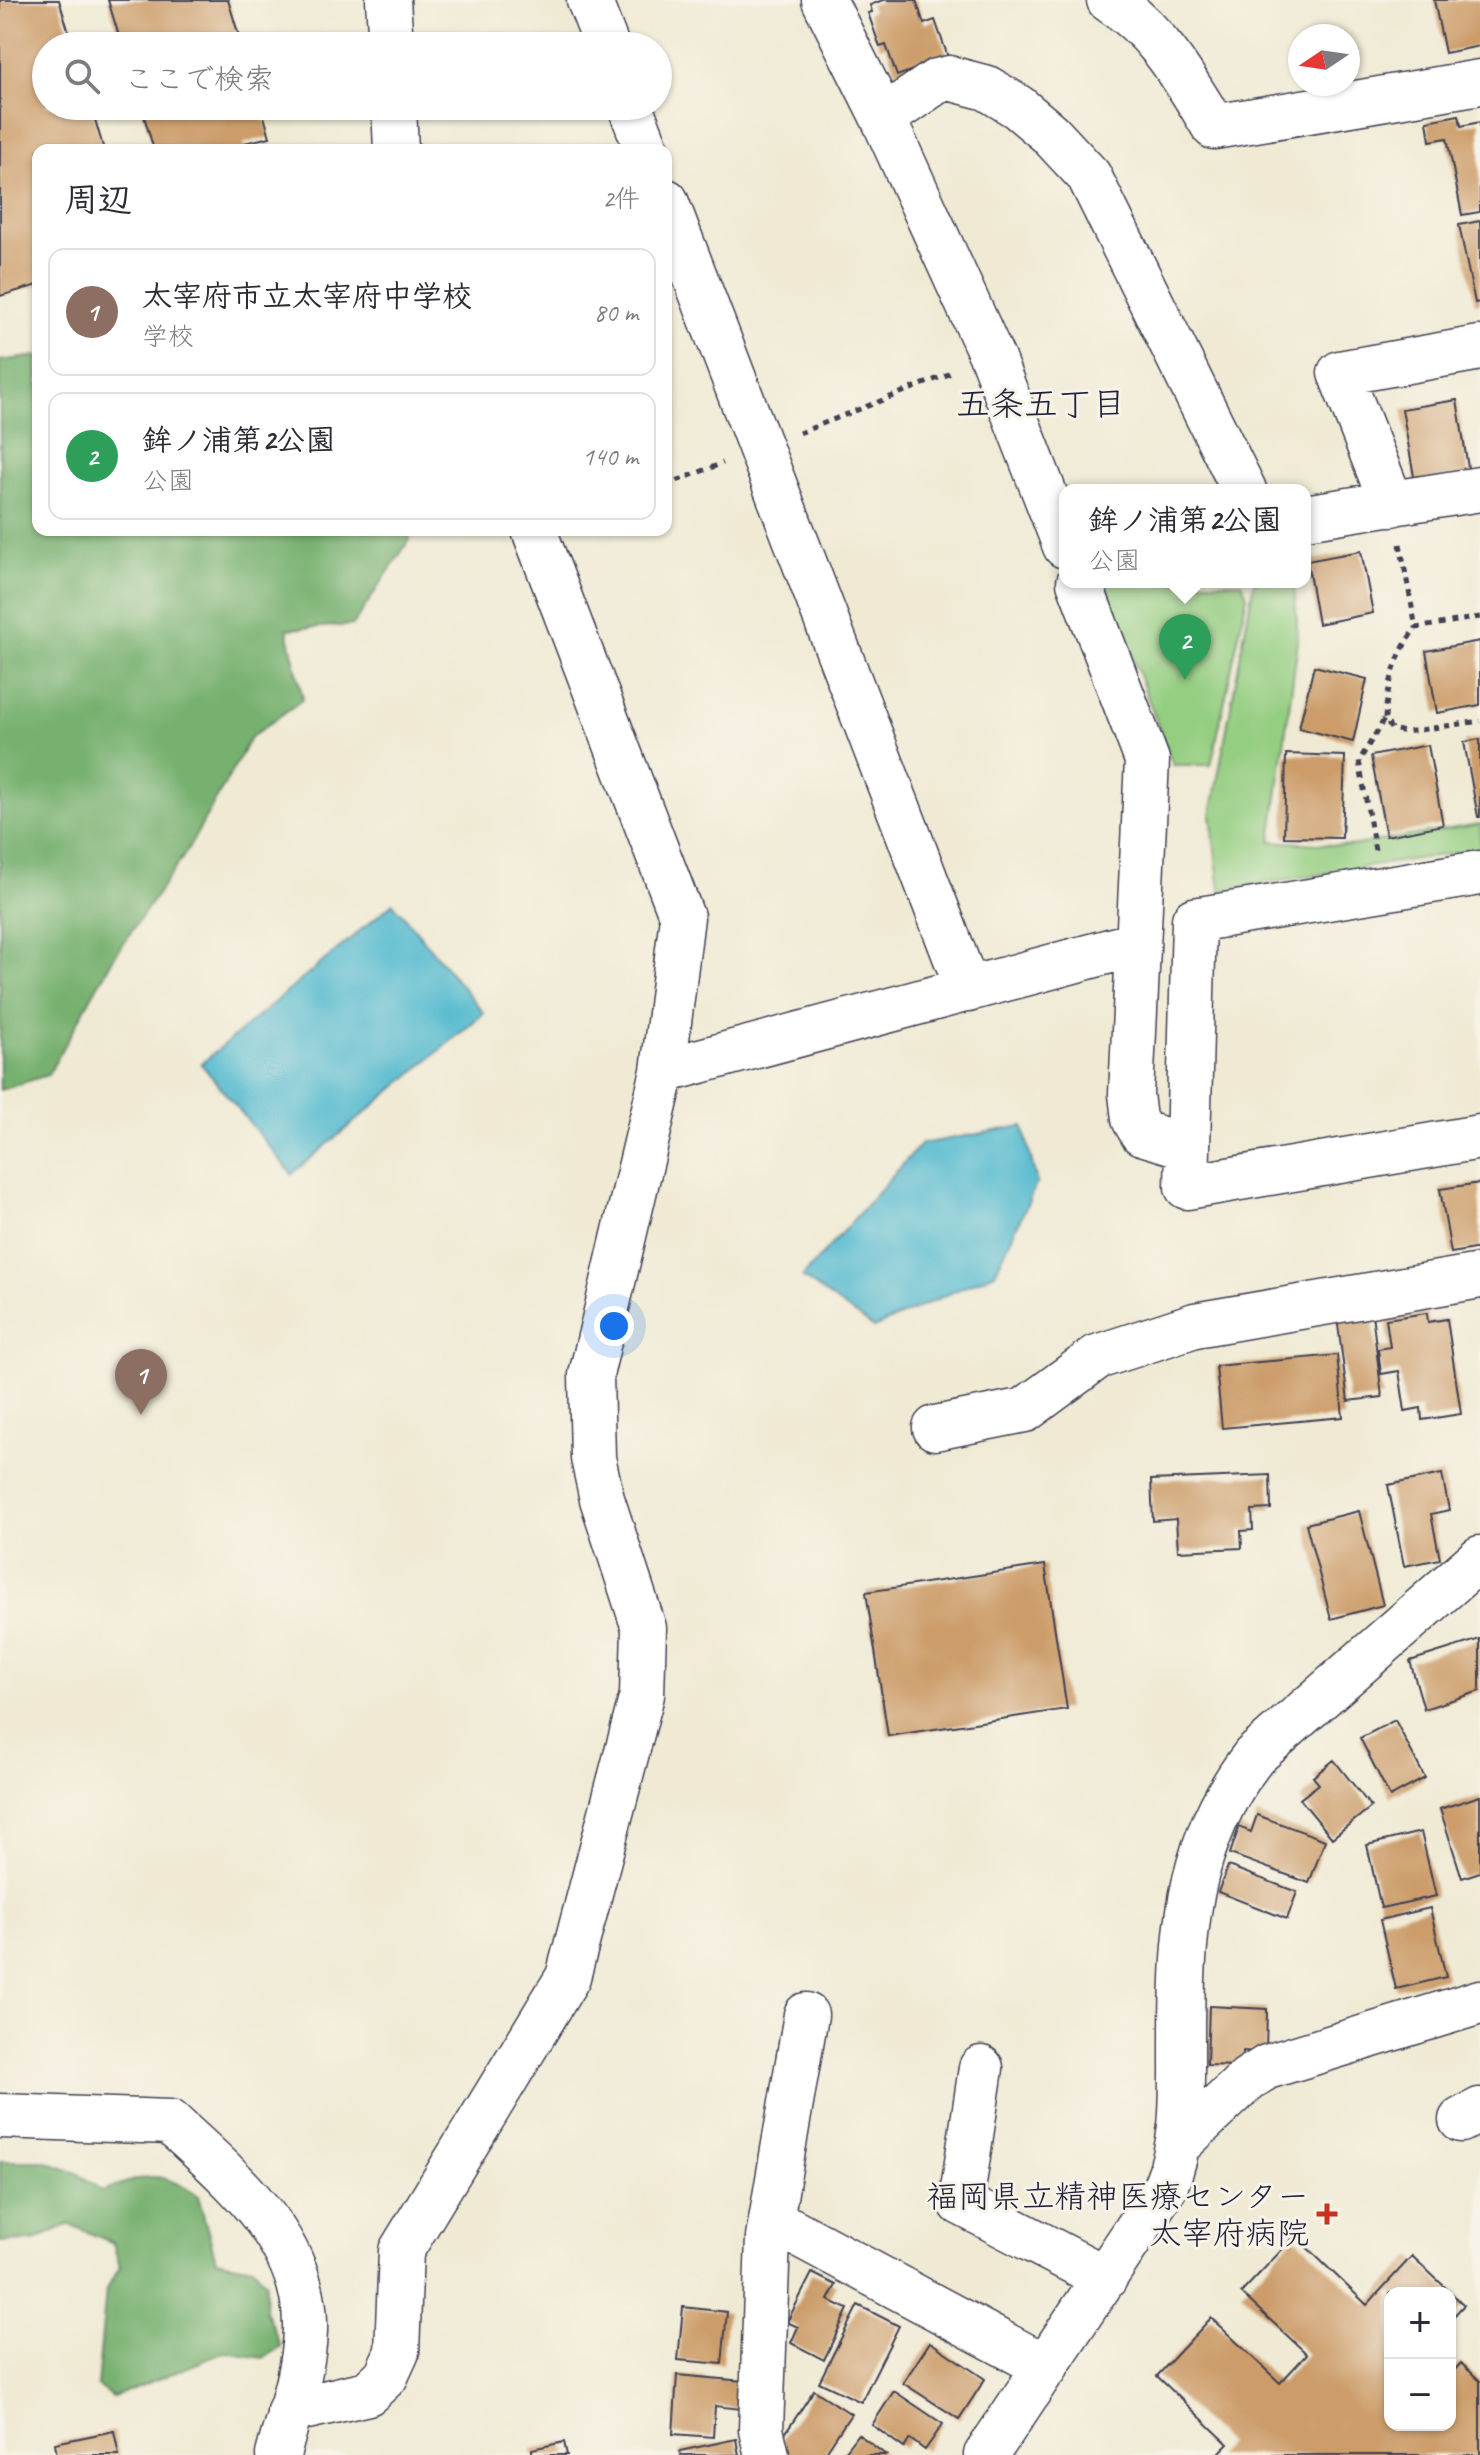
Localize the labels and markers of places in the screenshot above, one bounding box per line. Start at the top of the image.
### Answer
pin: 2 [1159,614,1211,680]
pin: 1 [115,1349,167,1415]
place label: 福岡県立精神医療センター 太宰府病院 [926,2176,1309,2254]
marker: 福岡県立精神医療センター 太宰府病院 [1316,2203,1338,2225]

